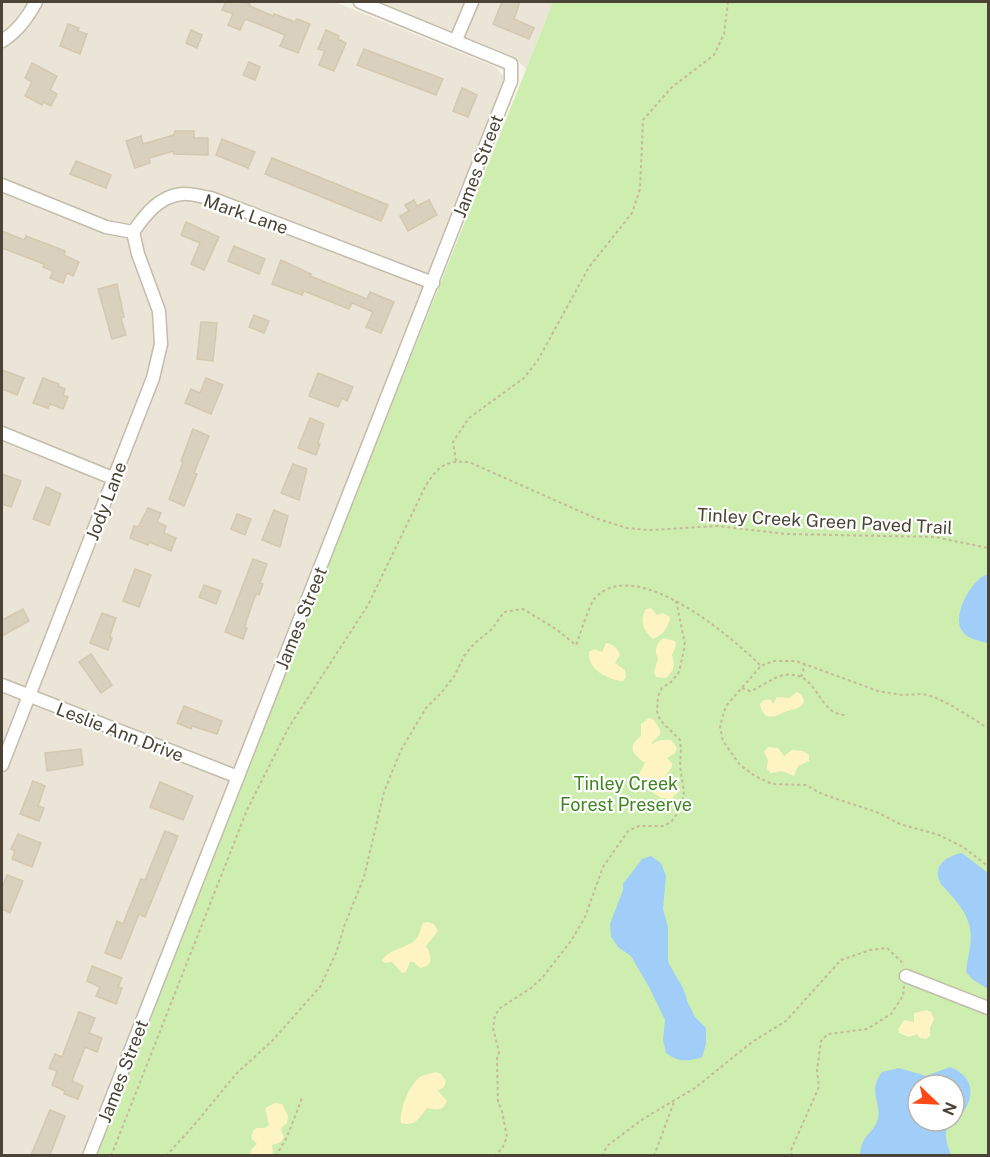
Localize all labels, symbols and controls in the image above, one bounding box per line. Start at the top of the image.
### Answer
street label: James Street [449,112,507,220]
street label: Mark Lane [201,190,291,238]
street label: Jody Lane [81,459,131,543]
street label: Tinley Creek Green Paved Trail [697,504,953,538]
street label: James Street [271,564,331,672]
street label: Leslie Ann Drive [53,698,187,766]
park label: Tinley Creek Forest Preserve [560,773,692,815]
street label: James Street [94,1017,152,1125]
north arrow [906,1073,966,1133]
text: N [938,1099,961,1118]

